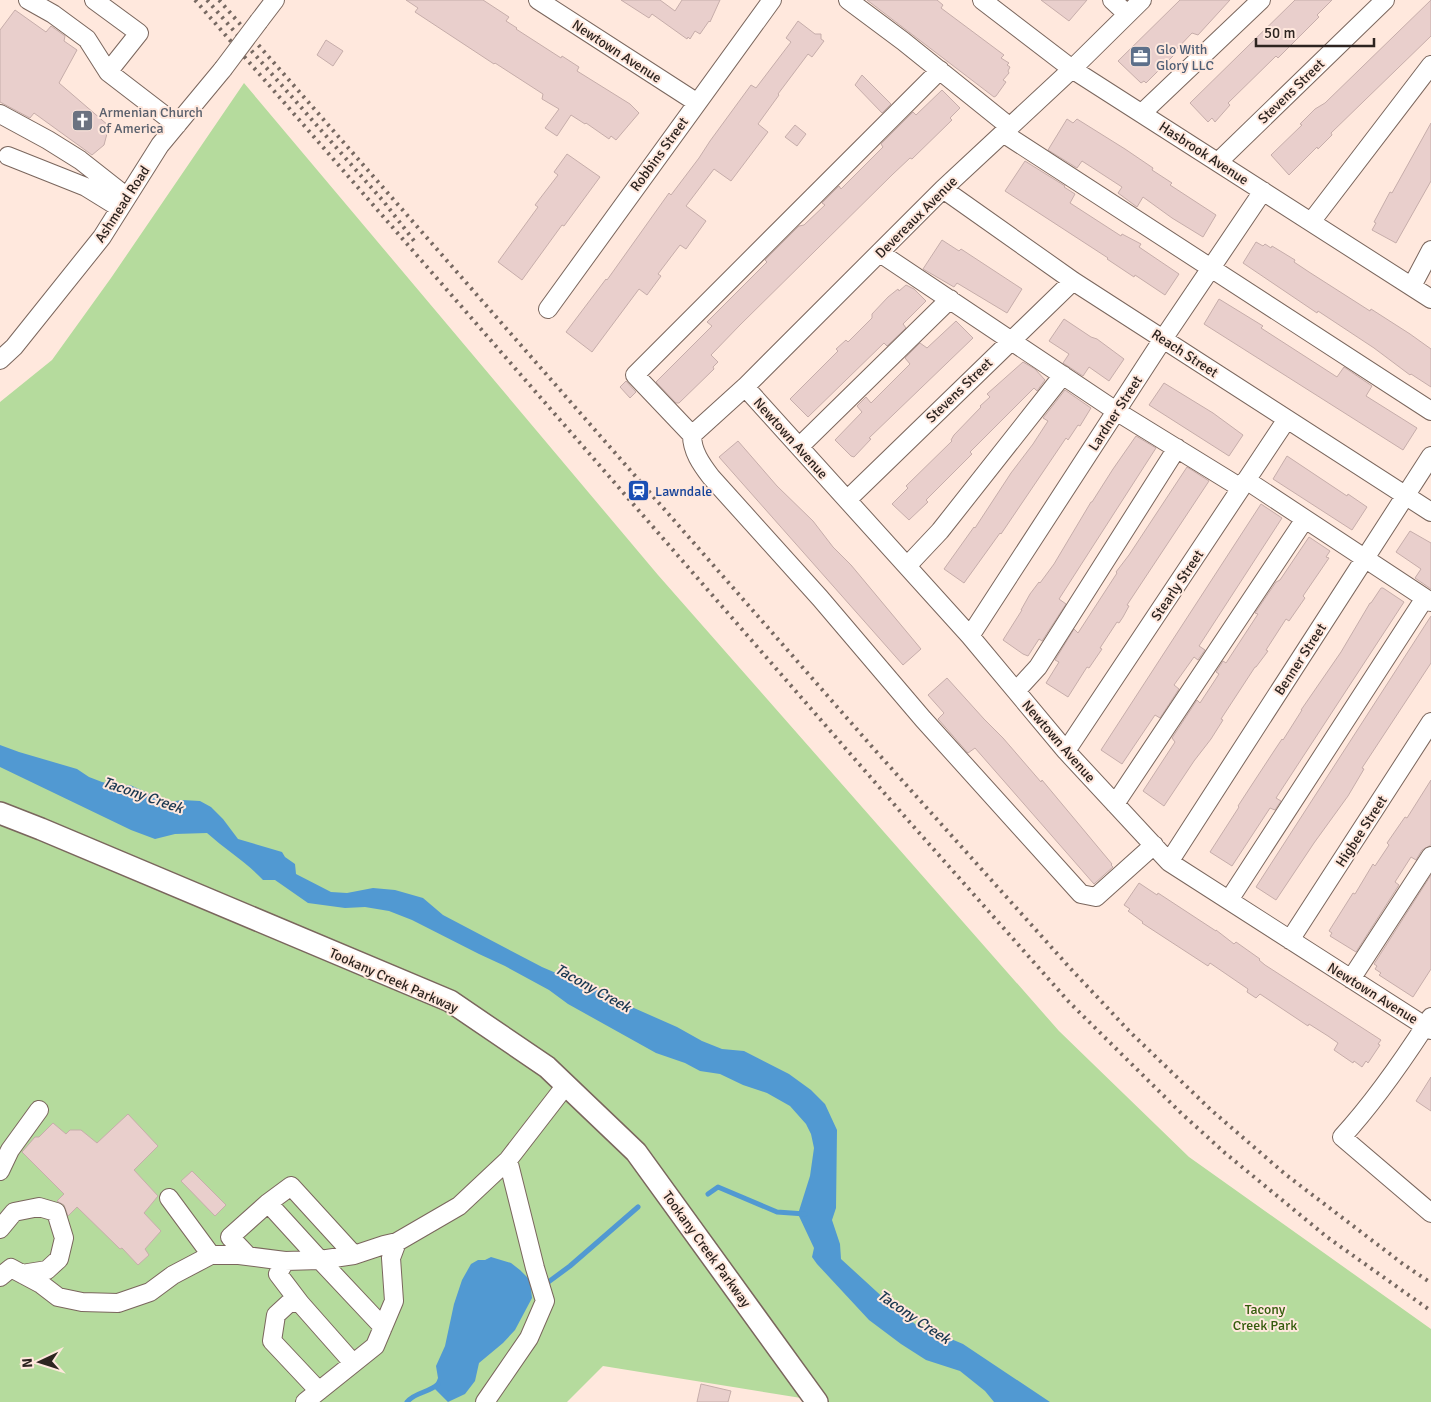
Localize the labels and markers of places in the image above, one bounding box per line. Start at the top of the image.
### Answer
place label: Glo With Glory LLC [1156,41,1214,74]
office icon: Glo With Glory LLC [1128,45,1152,69]
place label: Armenian Church of America [99,104,203,137]
church icon: Armenian Church of America [71,108,95,132]
station icon: Lawndale [627,479,651,503]
place label: Lawndale [655,483,712,500]

